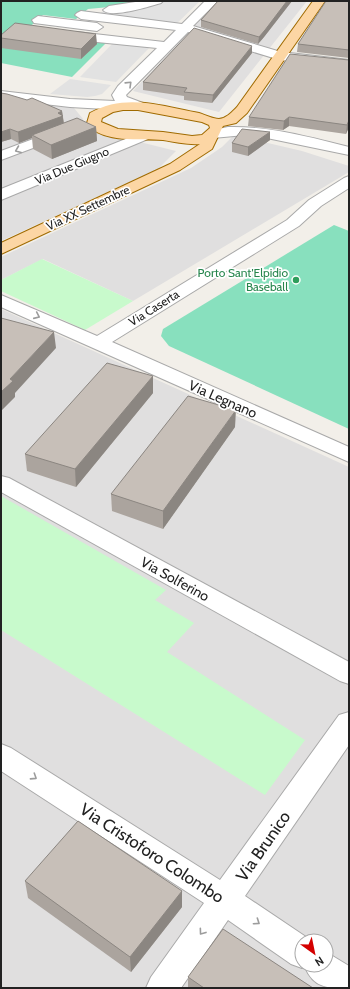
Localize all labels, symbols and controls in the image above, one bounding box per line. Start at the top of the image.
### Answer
one-way arrow [124,81,132,88]
street label: Via Due Giugno [33,143,111,188]
one-way arrow [14,145,21,153]
street label: Via XX Settembre [44,182,132,233]
place label: Porto Sant'Elpidio Baseball [198,265,288,294]
marker: Porto Sant'Elpidio Baseball [291,275,301,285]
street label: Via Caserta [126,286,182,329]
one-way arrow [32,311,40,319]
street label: Via Legnano [186,376,260,422]
street label: Via Solferino [138,553,213,605]
one-way arrow [30,772,37,780]
street label: Via Cristoforo Colombo [76,799,228,907]
street label: Via Brunico [232,807,294,885]
one-way arrow [253,917,260,925]
one-way arrow [199,928,207,935]
north arrow [294,933,334,973]
text: N [312,953,327,969]

